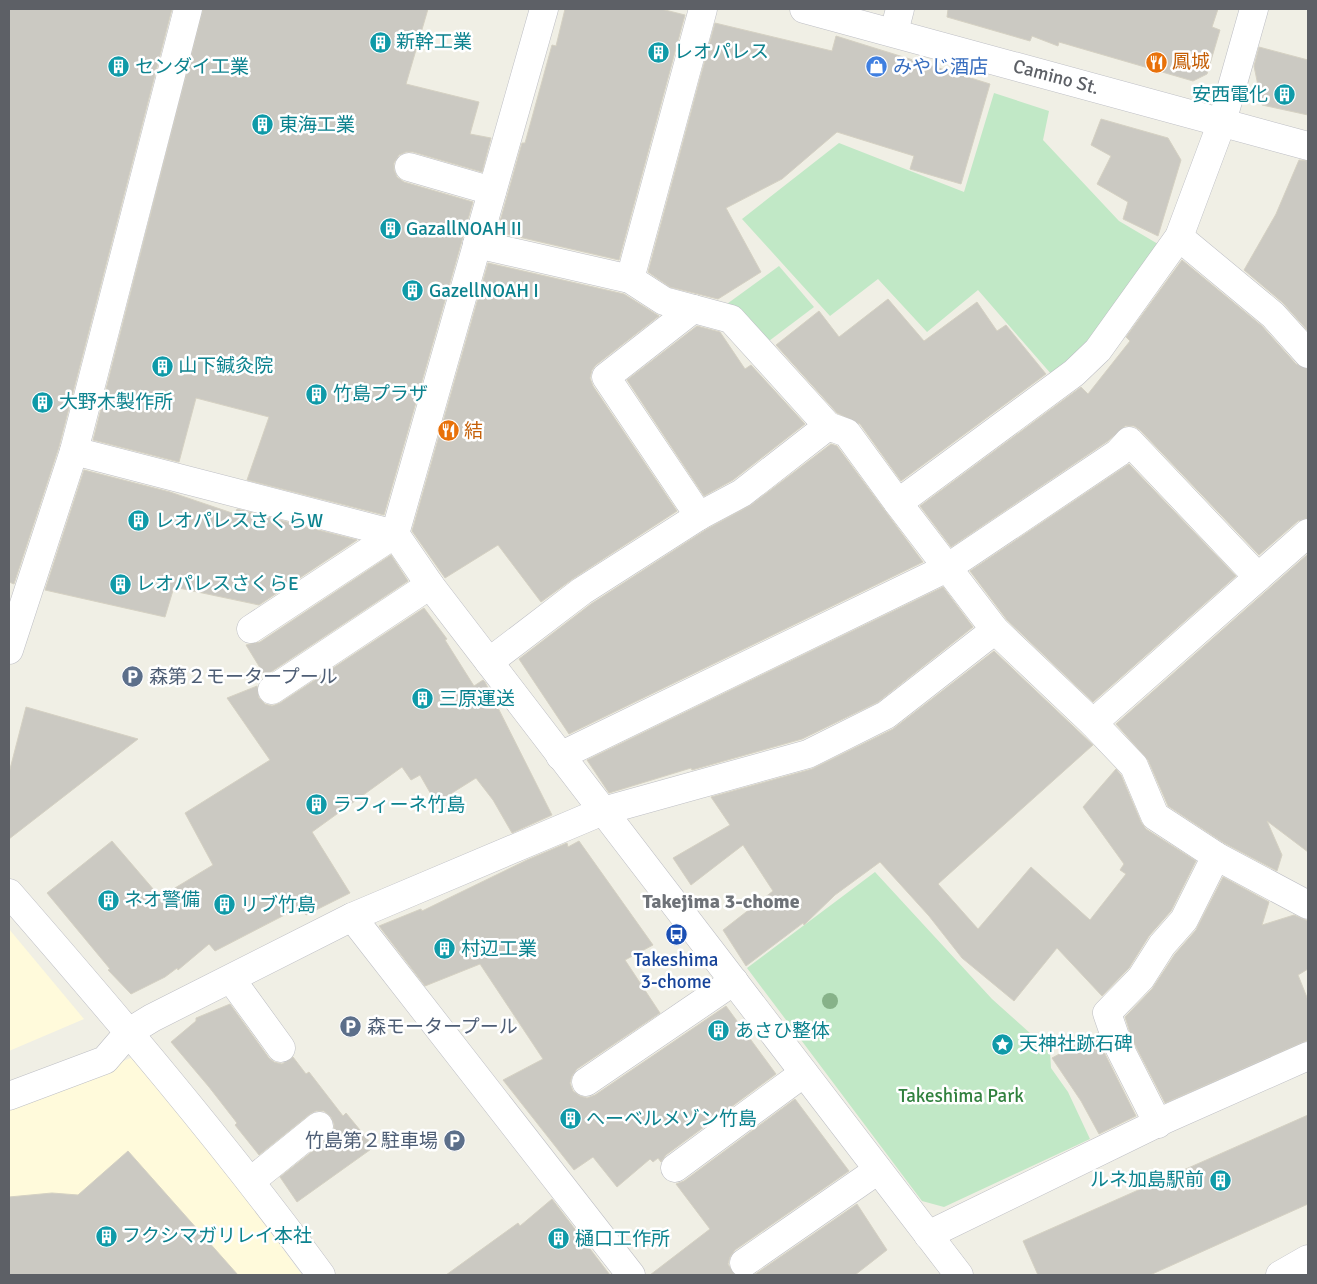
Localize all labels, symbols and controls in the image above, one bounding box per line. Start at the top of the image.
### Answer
building icon: 新幹工業 [368,30,392,54]
place label: 新幹工業 [396,30,472,54]
building icon: レオパレス [646,40,670,64]
place label: レオパレス [674,40,769,64]
restaurant icon: 鳳城 [1144,50,1168,74]
place label: 鳳城 [1172,50,1210,74]
street label: Camino St. [1010,54,1102,100]
building icon: センダイ工業 [107,55,131,79]
place label: センダイ工業 [135,55,249,79]
shop icon: みやじ酒店 [865,55,889,79]
place label: みやじ酒店 [893,55,988,79]
place label: 安西電化 [1192,83,1268,107]
building icon: 安西電化 [1272,83,1296,107]
building icon: 東海工業 [251,113,275,137]
place label: 東海工業 [279,113,355,137]
building icon: GazallNOAH II [378,217,402,241]
place label: GazallNOAH II [406,217,522,241]
building icon: GazellNOAH I [401,279,425,303]
place label: GazellNOAH I [429,279,539,303]
building icon: 山下鍼灸院 [150,354,174,378]
place label: 山下鍼灸院 [178,354,273,378]
building icon: 竹島プラザ [305,382,329,406]
place label: 竹島プラザ [333,382,428,406]
building icon: 大野木製作所 [31,390,55,414]
place label: 大野木製作所 [59,390,173,414]
restaurant icon: 結 [436,419,460,443]
place label: 結 [464,419,483,443]
building icon: レオパレスさくらW [127,509,151,533]
place label: レオパレスさくらW [155,509,323,533]
building icon: レオパレスさくらE [108,572,132,596]
place label: レオパレスさくらE [136,572,299,596]
parking icon: 森第２モータープール [121,665,145,689]
place label: 森第２モータープール [149,665,338,689]
building icon: 三原運送 [411,687,435,711]
place label: 三原運送 [439,687,515,711]
building icon: ラフィーネ竹島 [305,793,329,817]
place label: ラフィーネ竹島 [333,793,466,817]
building icon: ネオ警備 [96,888,120,912]
place label: ネオ警備 [124,888,200,912]
district label: Takejima 3-chome [642,889,800,914]
building icon: リブ竹島 [212,893,236,917]
place label: リブ竹島 [240,893,316,917]
bus stop icon: Takeshima 3-chome [664,922,688,946]
building icon: 村辺工業 [433,937,457,961]
place label: 村辺工業 [461,937,537,961]
place label: Takeshima 3-chome [634,948,718,994]
parking icon: 森モータープール [339,1015,363,1039]
place label: 森モータープール [367,1015,518,1039]
building icon: あさひ整体 [707,1019,731,1043]
place label: あさひ整体 [735,1019,830,1043]
place icon: 天神社跡石碑 [991,1032,1015,1056]
place label: 天神社跡石碑 [1019,1032,1133,1056]
park label: Takeshima Park [898,1084,1024,1108]
building icon: へーベルメゾン竹島 [558,1107,582,1131]
place label: へーベルメゾン竹島 [586,1107,757,1131]
place label: 竹島第２駐車場 [305,1129,438,1153]
parking icon: 竹島第２駐車場 [442,1129,466,1153]
place label: ルネ加島駅前 [1090,1168,1204,1192]
building icon: ルネ加島駅前 [1208,1168,1232,1192]
building icon: フクシマガリレイ本社 [94,1224,118,1248]
place label: フクシマガリレイ本社 [122,1224,312,1248]
building icon: 樋口工作所 [547,1227,571,1251]
place label: 樋口工作所 [575,1227,670,1251]

